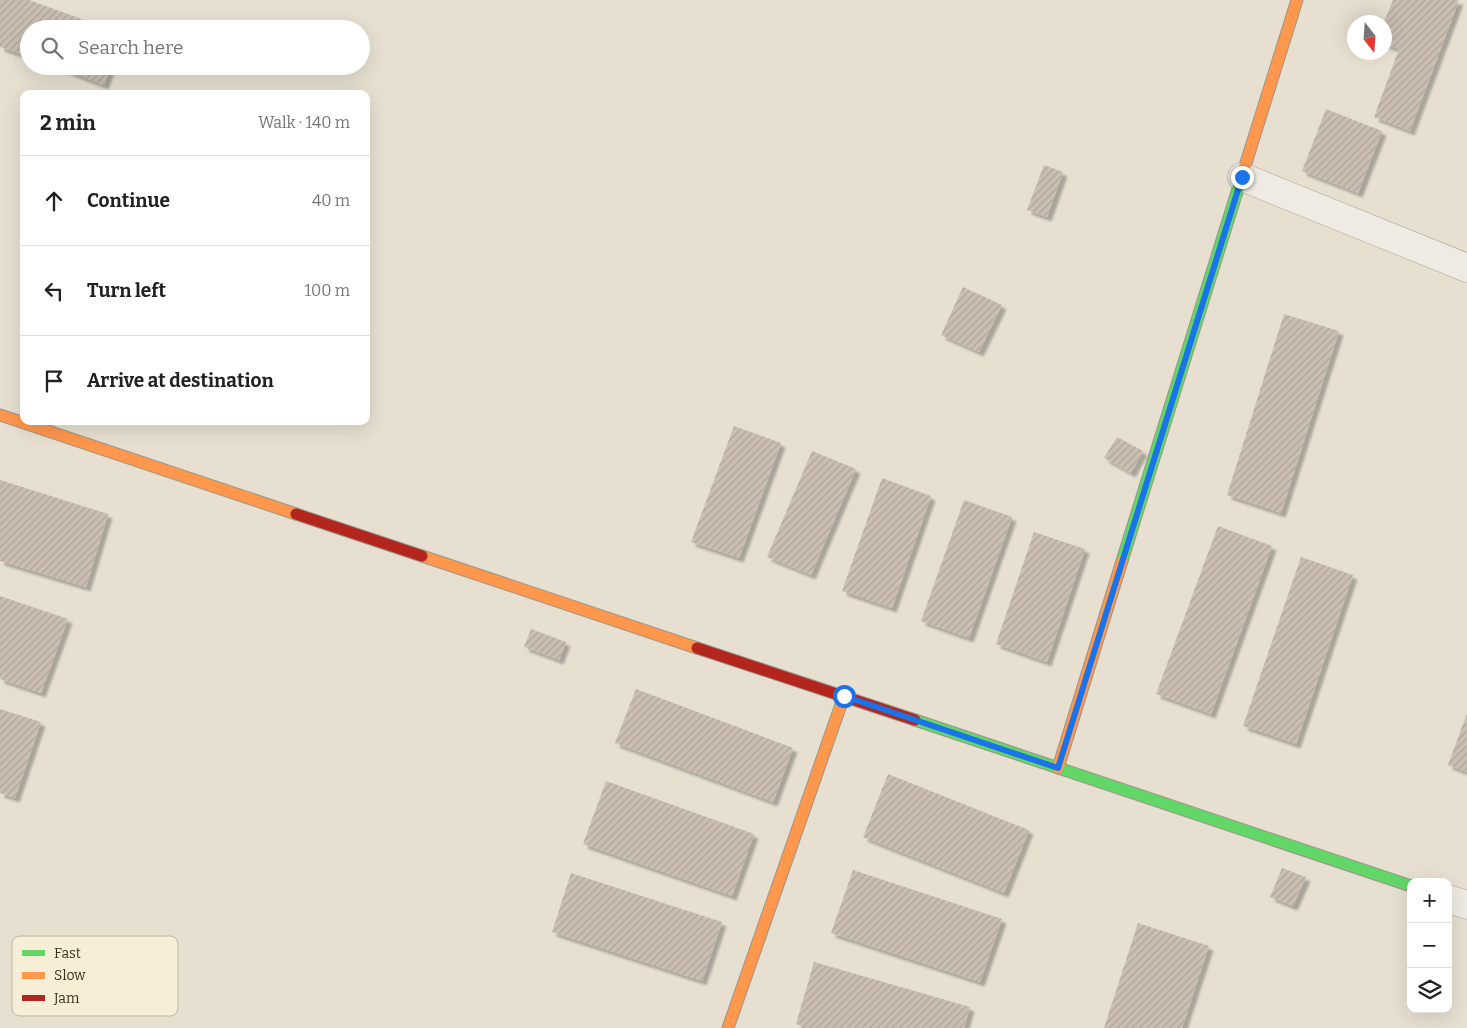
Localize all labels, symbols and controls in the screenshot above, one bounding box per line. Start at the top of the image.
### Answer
north arrow [1347,15,1392,60]
search box [20,20,370,75]
icon: search [38,34,66,62]
text: Search here [78,36,183,59]
text: 2 min [40,110,96,136]
text: Walk · 140 m [258,113,350,132]
route end [1231,166,1254,189]
icon: ahead [40,187,68,215]
text: Continue [87,189,170,212]
text: 40 m [312,191,350,210]
icon: left [40,277,68,305]
text: Turn left [87,279,166,302]
text: 100 m [305,281,350,300]
icon: arrive [40,367,68,395]
text: Arrive at destination [87,369,274,392]
route start [833,685,856,708]
map controls [1407,878,1452,1013]
button: + [1407,878,1452,923]
button: − [1407,923,1452,968]
legend [12,936,178,1016]
text: Fast [54,945,81,962]
text: Slow [54,967,86,984]
button: layers [1407,968,1452,1013]
text: Jam [53,990,80,1007]

